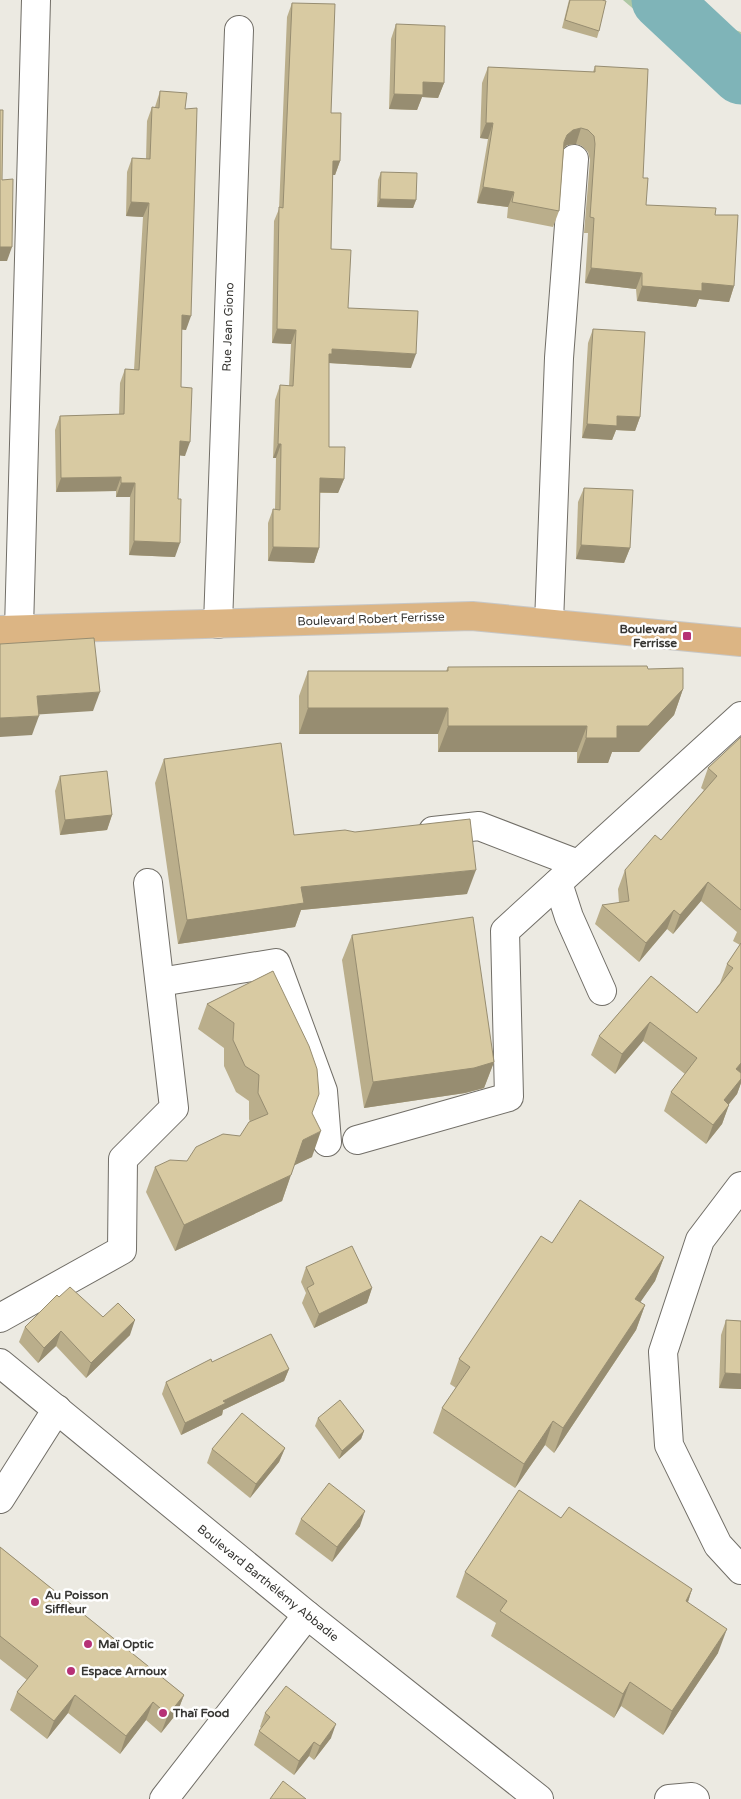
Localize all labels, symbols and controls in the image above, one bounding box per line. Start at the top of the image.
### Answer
street label: Rue Jean Giono [219,282,237,372]
street label: Boulevard Robert Ferrisse [297,609,445,629]
place label: Boulevard Ferrisse [619,622,677,650]
marker: Boulevard Ferrisse [681,630,693,642]
street label: Boulevard Barthélémy Abbadie [195,1522,342,1644]
place label: Au Poisson Siffleur [45,1588,109,1616]
marker: Au Poisson Siffleur [29,1596,41,1608]
place label: Maï Optic [98,1637,154,1652]
marker: Maï Optic [82,1638,94,1650]
place label: Espace Arnoux [81,1664,167,1679]
marker: Espace Arnoux [65,1665,77,1677]
place label: Thaï Food [172,1706,229,1720]
marker: Thaï Food [157,1707,169,1719]

